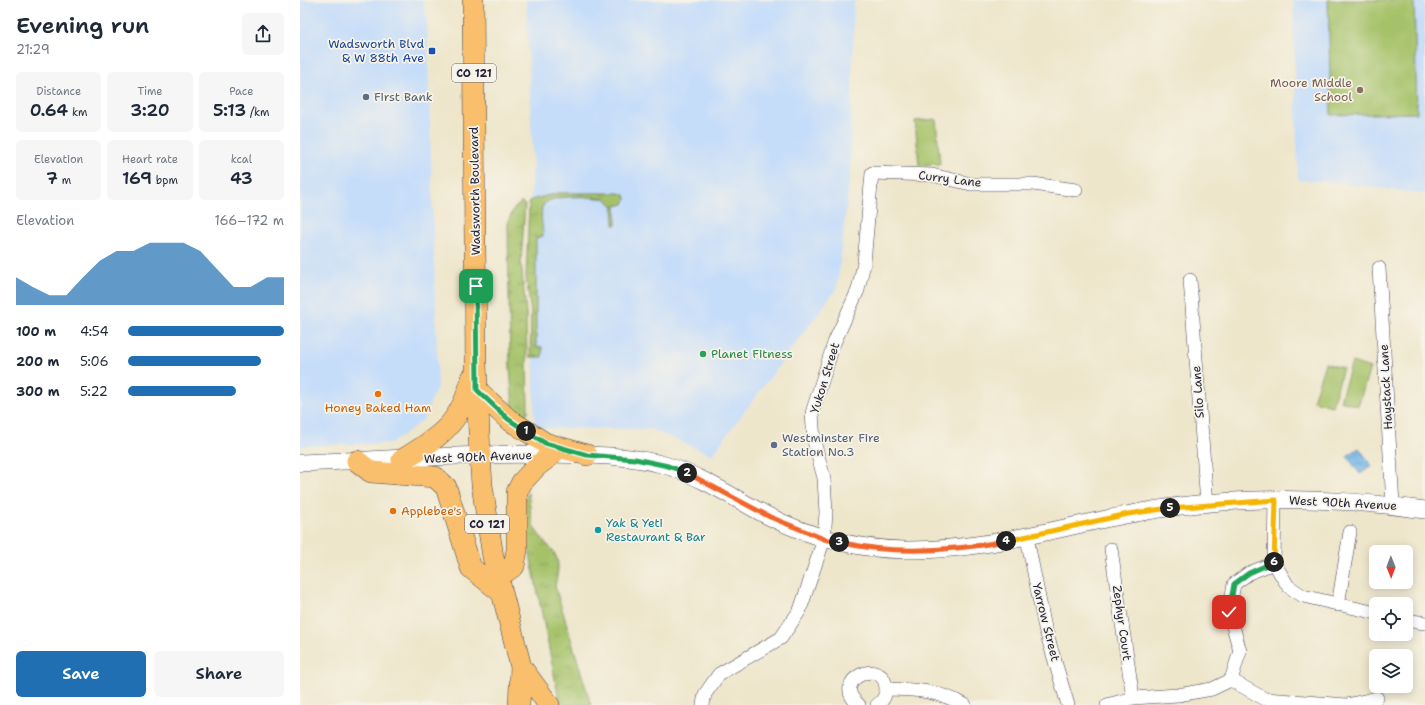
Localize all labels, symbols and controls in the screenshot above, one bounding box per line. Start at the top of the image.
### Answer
text: Evening run [16,11,149,40]
button: share [242,13,284,55]
place label: Wadsworth Blvd & W 88th Ave [328,36,424,66]
text: 21:29 [16,41,50,58]
marker: Wadsworth Blvd & W 88th Ave [427,46,437,56]
road number: CO 121 [452,64,496,82]
place label: Moore Middle School [1270,75,1352,105]
text: Distance [36,84,81,99]
text: Time [137,84,163,99]
text: Pace [229,84,253,99]
marker: Moore Middle School [1355,85,1365,95]
place label: First Bank [374,89,433,105]
marker: First Bank [361,92,371,102]
text: 0.64 [30,99,68,121]
text: 3:20 [130,99,170,121]
text: 5:13 [213,99,246,121]
text: km [68,105,88,120]
text: /km [246,105,270,120]
street label: Wadsworth Boulevard [466,126,484,255]
text: Elevation [34,152,83,167]
text: Heart rate [122,152,178,167]
text: kcal [231,152,252,167]
text: 7 [46,167,58,189]
text: 169 [122,167,152,189]
text: 43 [230,167,253,189]
street label: Curry Lane [917,167,983,191]
text: m [58,173,71,188]
text: bpm [152,173,178,188]
text: Elevation [16,212,74,229]
text: 166–172 m [215,212,284,229]
pin [459,269,493,303]
icon: arrive [465,275,487,297]
text: 100 m [16,323,56,340]
text: 4:54 [80,323,109,340]
street label: Yukon Street [807,341,843,415]
street label: Haystack Lane [1376,344,1396,430]
place label: Planet Fitness [711,346,793,362]
marker: Planet Fitness [698,349,708,359]
text: 200 m [16,353,59,370]
text: 5:06 [80,353,109,370]
street label: Silo Lane [1188,365,1208,419]
text: 300 m [16,383,60,400]
text: 5:22 [80,383,108,400]
marker: Honey Baked Ham [373,389,383,399]
place label: Honey Baked Ham [325,400,431,416]
pin: 1 [516,421,536,441]
text: 1 [523,423,529,438]
place label: Westminster Fire Station No.3 [782,430,880,460]
marker: Westminster Fire Station No.3 [769,440,779,450]
street label: West 90th Avenue [424,447,533,467]
pin: 2 [677,463,697,483]
text: 2 [683,465,691,480]
street label: West 90th Avenue [1288,492,1398,514]
pin: 5 [1160,498,1180,518]
text: 5 [1167,500,1173,515]
place label: Applebee's [401,503,462,519]
marker: Applebee's [388,506,398,516]
road number: CO 121 [465,515,509,533]
place label: Yak & Yeti Restaurant & Bar [606,515,706,545]
marker: Yak & Yeti Restaurant & Bar [593,525,603,535]
pin: 4 [996,531,1016,551]
pin: 3 [829,532,849,552]
text: 4 [1002,533,1010,548]
text: 3 [835,534,843,549]
north arrow [1369,545,1413,589]
map controls [1369,545,1413,693]
pin: 6 [1264,552,1284,572]
text: 6 [1270,554,1278,569]
street label: Yarrow Street [1029,581,1063,663]
street label: Zephyr Court [1109,584,1135,662]
pin [1212,595,1246,629]
button: locate [1369,597,1413,641]
icon: check [1218,601,1240,623]
button: layers [1369,649,1413,693]
button: Save [16,651,146,697]
button: Share [154,651,284,697]

